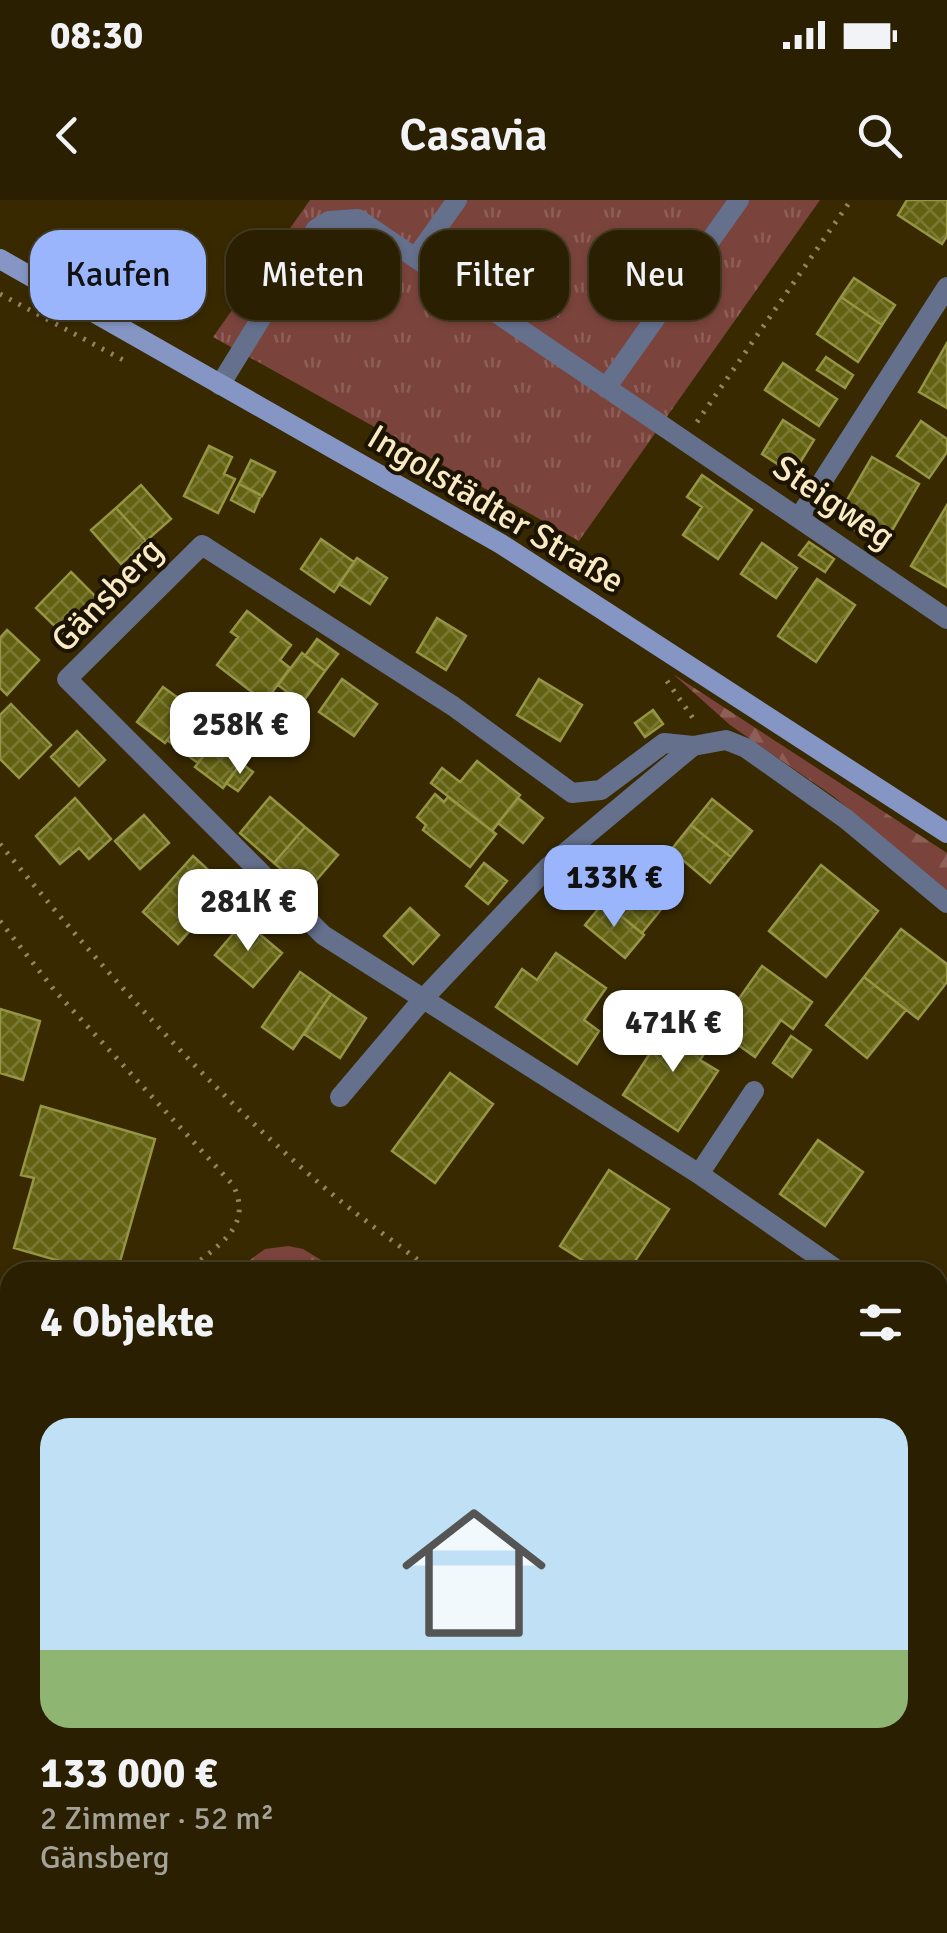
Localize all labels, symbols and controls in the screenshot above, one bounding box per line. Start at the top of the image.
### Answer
text: 08:30 [50,12,143,59]
icon: back [40,108,95,163]
text: Casavia [399,108,548,163]
icon: search [852,108,907,163]
chip: Kaufen [30,230,206,320]
chip: Mieten [226,230,400,320]
chip: Filter [420,230,569,320]
chip: Neu [589,230,720,320]
street label: Ingolstädter Straße [360,415,632,603]
street label: Steigweg [765,446,903,558]
street label: Gänsberg [42,529,172,661]
pin: 258K € [159,692,321,777]
text: 258K € [192,705,288,744]
pin: 133K € [533,845,695,930]
text: 133K € [566,858,662,897]
pin: 281K € [167,869,329,954]
text: 281K € [200,882,296,921]
pin: 471K € [592,990,754,1075]
text: 471K € [625,1003,721,1042]
icon: filters [853,1295,908,1350]
text: 4 Objekte [40,1297,214,1348]
icon: home [384,1483,564,1663]
text: 133 000 € [40,1748,217,1799]
text: 2 Zimmer · 52 m² [40,1799,274,1838]
text: Gänsberg [40,1838,170,1877]

